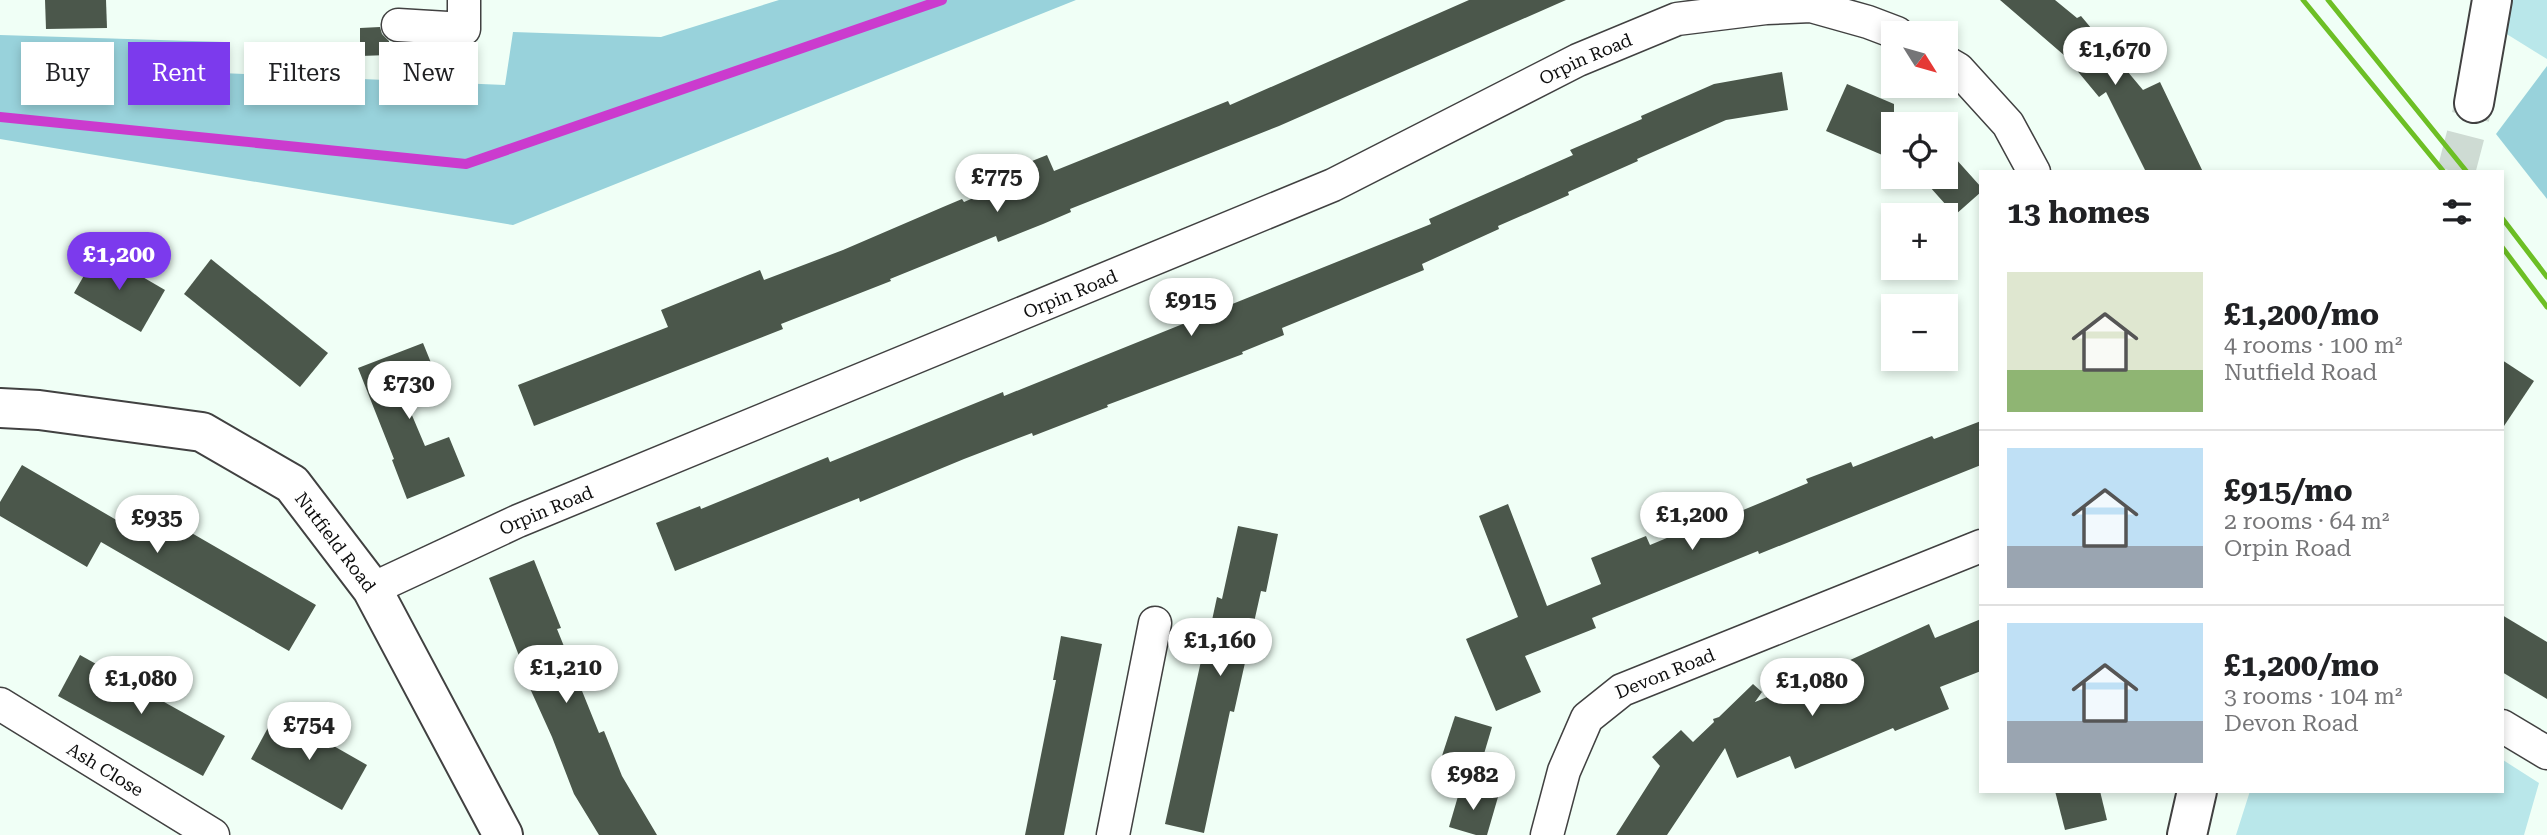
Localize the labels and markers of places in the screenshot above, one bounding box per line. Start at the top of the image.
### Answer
pin: £1,670 [2058,28,2172,87]
pin: £775 [956,154,1038,214]
pin: £1,200 [62,232,176,292]
pin: £915 [1150,278,1232,338]
pin: £730 [368,362,450,421]
pin: £1,200 [1635,492,1749,552]
pin: £935 [116,496,198,555]
pin: £1,160 [1163,618,1277,678]
pin: £1,210 [509,646,623,705]
pin: £1,080 [84,656,198,716]
pin: £1,080 [1755,658,1869,718]
pin: £754 [268,702,350,762]
pin: £982 [1432,752,1514,812]

